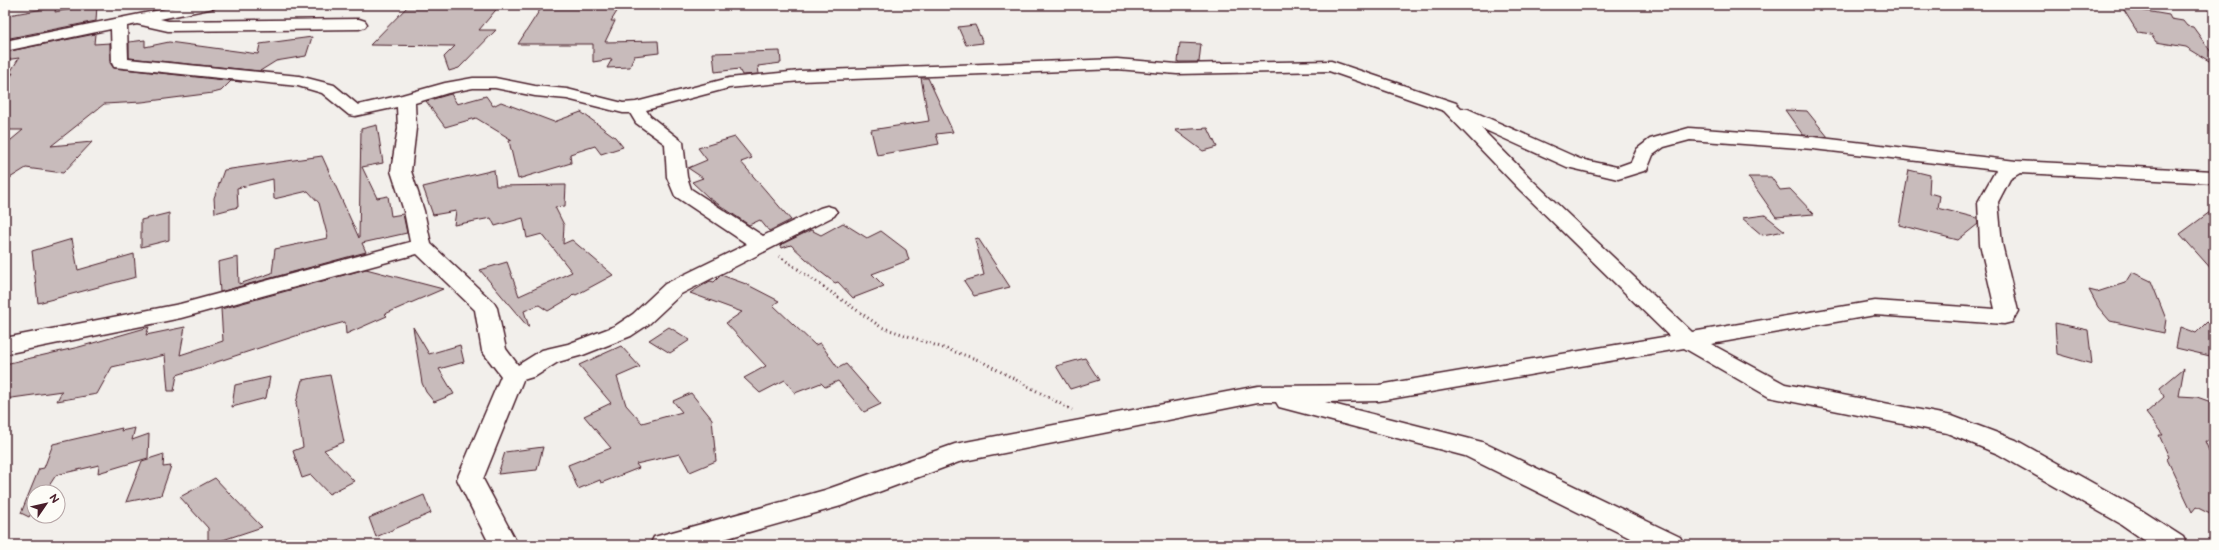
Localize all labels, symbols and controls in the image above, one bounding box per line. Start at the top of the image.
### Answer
north arrow [26,484,66,524]
text: N [46,492,62,506]

